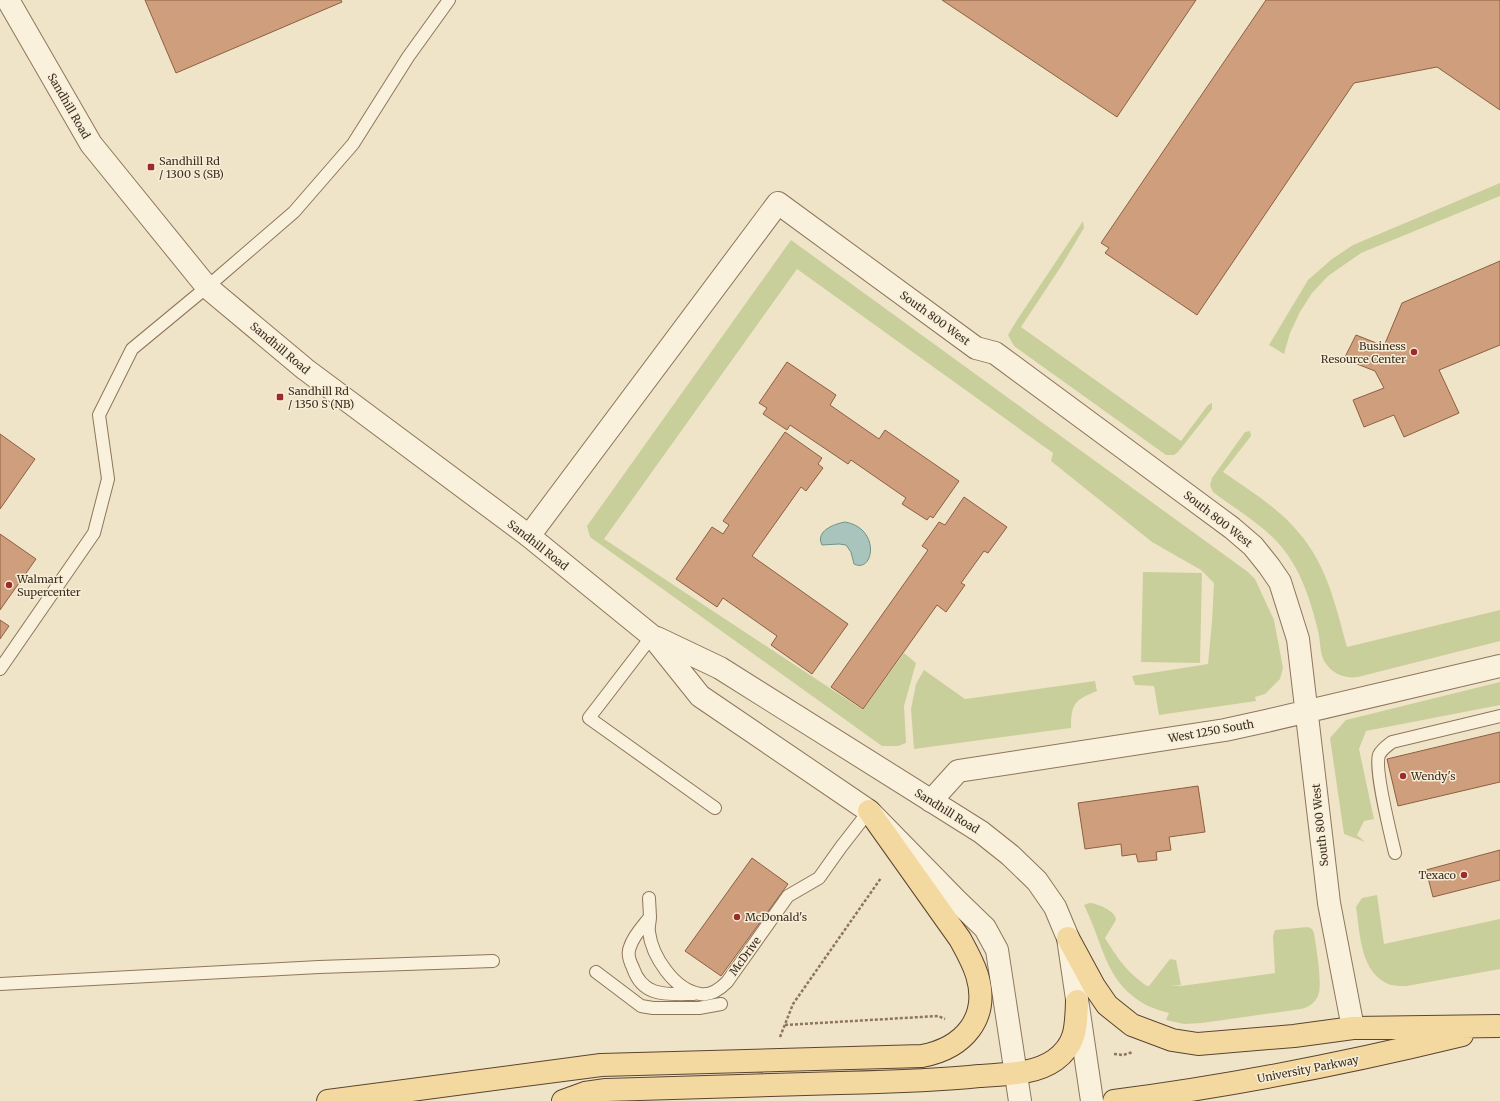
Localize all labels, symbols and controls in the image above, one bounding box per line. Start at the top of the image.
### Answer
street label: Sandhill Road [45,71,94,142]
place label: Sandhill Rd / 1300 S (SB) [159,154,224,181]
marker: Sandhill Rd / 1300 S (SB) [146,162,156,172]
street label: South 800 West [897,288,973,349]
street label: Sandhill Road [247,319,313,377]
place label: Business Resource Center [1321,339,1406,366]
marker: Business Resource Center [1409,347,1419,357]
place label: Sandhill Rd / 1350 S (NB) [288,384,354,411]
marker: Sandhill Rd / 1350 S (NB) [275,392,285,402]
street label: South 800 West [1181,488,1256,551]
street label: Sandhill Road [505,517,572,573]
place label: Walmart Supercenter [16,572,81,599]
marker: Walmart Supercenter [4,580,14,590]
street label: West 1250 South [1166,716,1256,746]
place label: Wendy's [1410,769,1456,783]
marker: Wendy's [1398,771,1408,781]
street label: South 800 West [1309,782,1331,867]
street label: Sandhill Road [912,786,982,837]
place label: Texaco [1419,868,1457,882]
marker: Texaco [1459,870,1469,880]
place label: McDonald's [745,910,807,924]
marker: McDonald's [732,912,742,922]
street label: McDrive [726,934,764,978]
street label: University Parkway [1256,1052,1361,1086]

